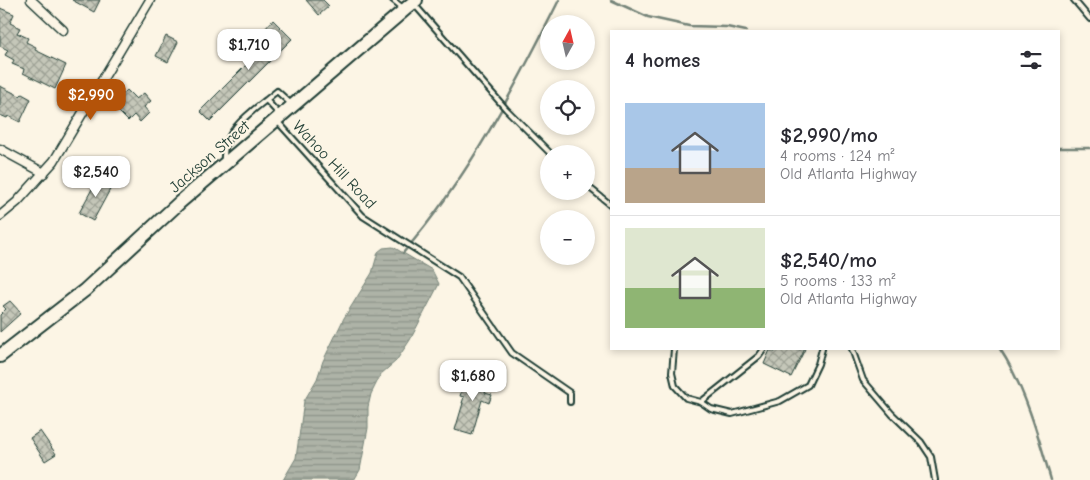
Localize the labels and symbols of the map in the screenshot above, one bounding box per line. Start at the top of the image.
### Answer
north arrow [540,15,595,70]
pin: $1,710 [208,28,290,71]
pin: $2,990 [50,78,132,121]
street label: Jackson Street [166,117,254,196]
street label: Wahoo Hill Road [289,117,380,213]
pin: $2,540 [55,156,137,198]
pin: $1,680 [432,360,514,402]

